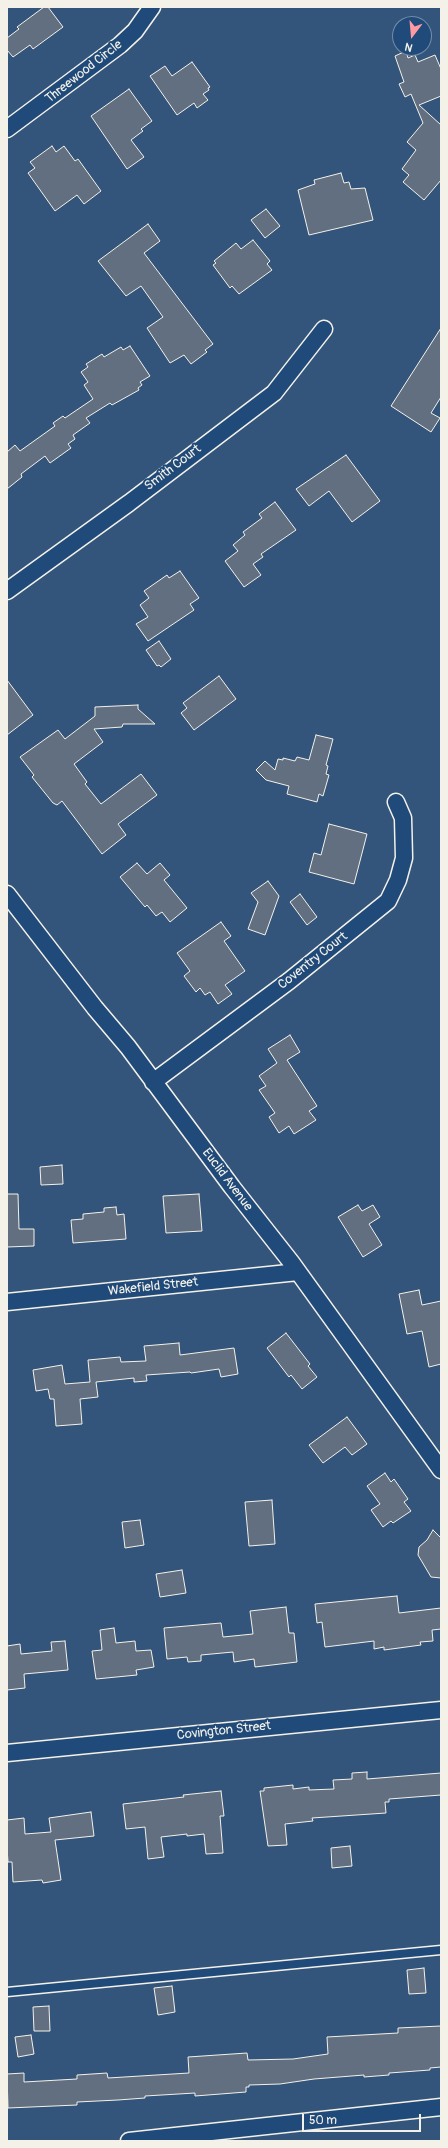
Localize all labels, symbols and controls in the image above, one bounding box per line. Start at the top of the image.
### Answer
north arrow [392,16,432,56]
street label: Threewood Circle [42,37,126,107]
text: N [403,40,414,54]
street label: Smith Court [142,442,204,494]
street label: Coventry Court [275,929,351,993]
street label: Euclid Avenue [198,1146,256,1214]
street label: Wakefield Street [107,1275,199,1299]
street label: Covington Street [176,1718,272,1744]
scale bar [304,2106,423,2132]
text: 50 m [309,2113,337,2128]

